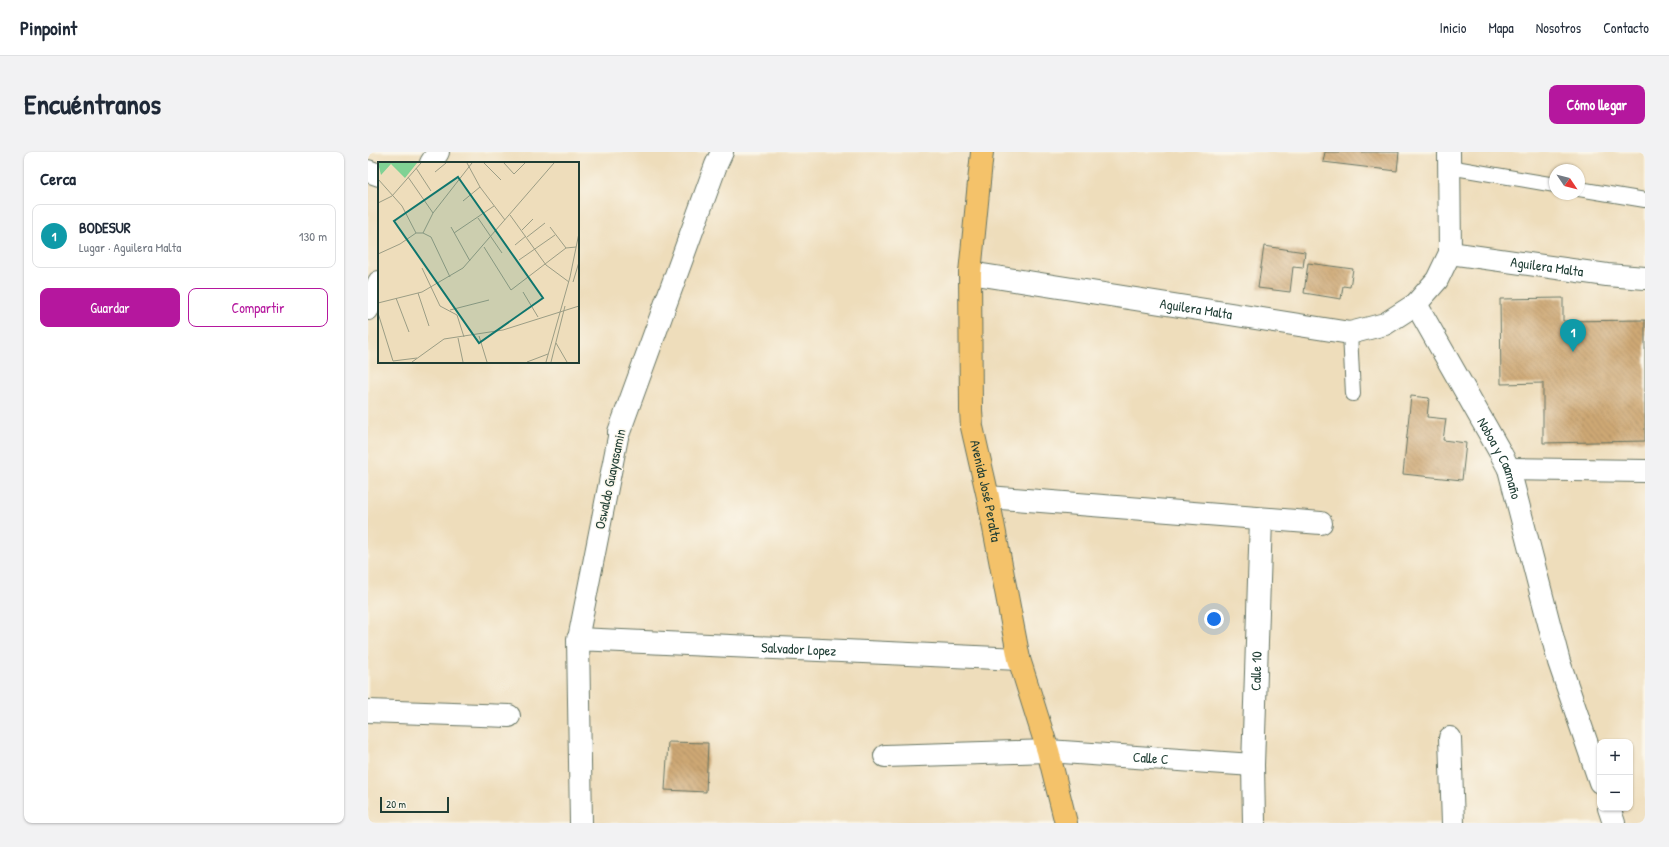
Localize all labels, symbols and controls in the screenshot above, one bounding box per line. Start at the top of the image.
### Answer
text: Pinpoint [20,15,77,41]
text: Inicio [1440,18,1466,37]
text: Mapa [1488,18,1514,37]
text: Nosotros [1536,18,1581,37]
text: Contacto [1603,18,1649,37]
text: Encuéntranos [24,85,161,123]
button: Cómo llegar [1549,85,1645,124]
inset map [378,162,579,363]
north arrow [1549,164,1585,200]
text: Cerca [40,167,76,190]
text: BODESUR [79,217,131,238]
text: 1 [52,227,56,245]
text: 130 m [299,227,327,245]
text: Lugar · Aguilera Malta [79,238,181,256]
street label: Aguilera Malta [1510,252,1585,281]
button: Guardar [40,288,180,327]
button: Compartir [188,288,328,327]
street label: Aguilera Malta [1159,293,1234,323]
pin: 1 [1560,319,1586,352]
street label: Noboa y Caamaño [1473,414,1526,501]
street label: Oswaldo Guayasamin [590,427,630,531]
street label: Avenida José Peralta [966,438,1006,544]
your location [1204,609,1224,629]
street label: Salvador Lopez [761,637,837,660]
street label: Calle 10 [1245,651,1266,691]
map controls [1597,739,1633,811]
button: + [1597,739,1633,775]
street label: Calle C [1132,747,1170,768]
button: − [1597,775,1633,811]
scale bar [380,795,449,814]
text: 20 m [386,797,406,811]

